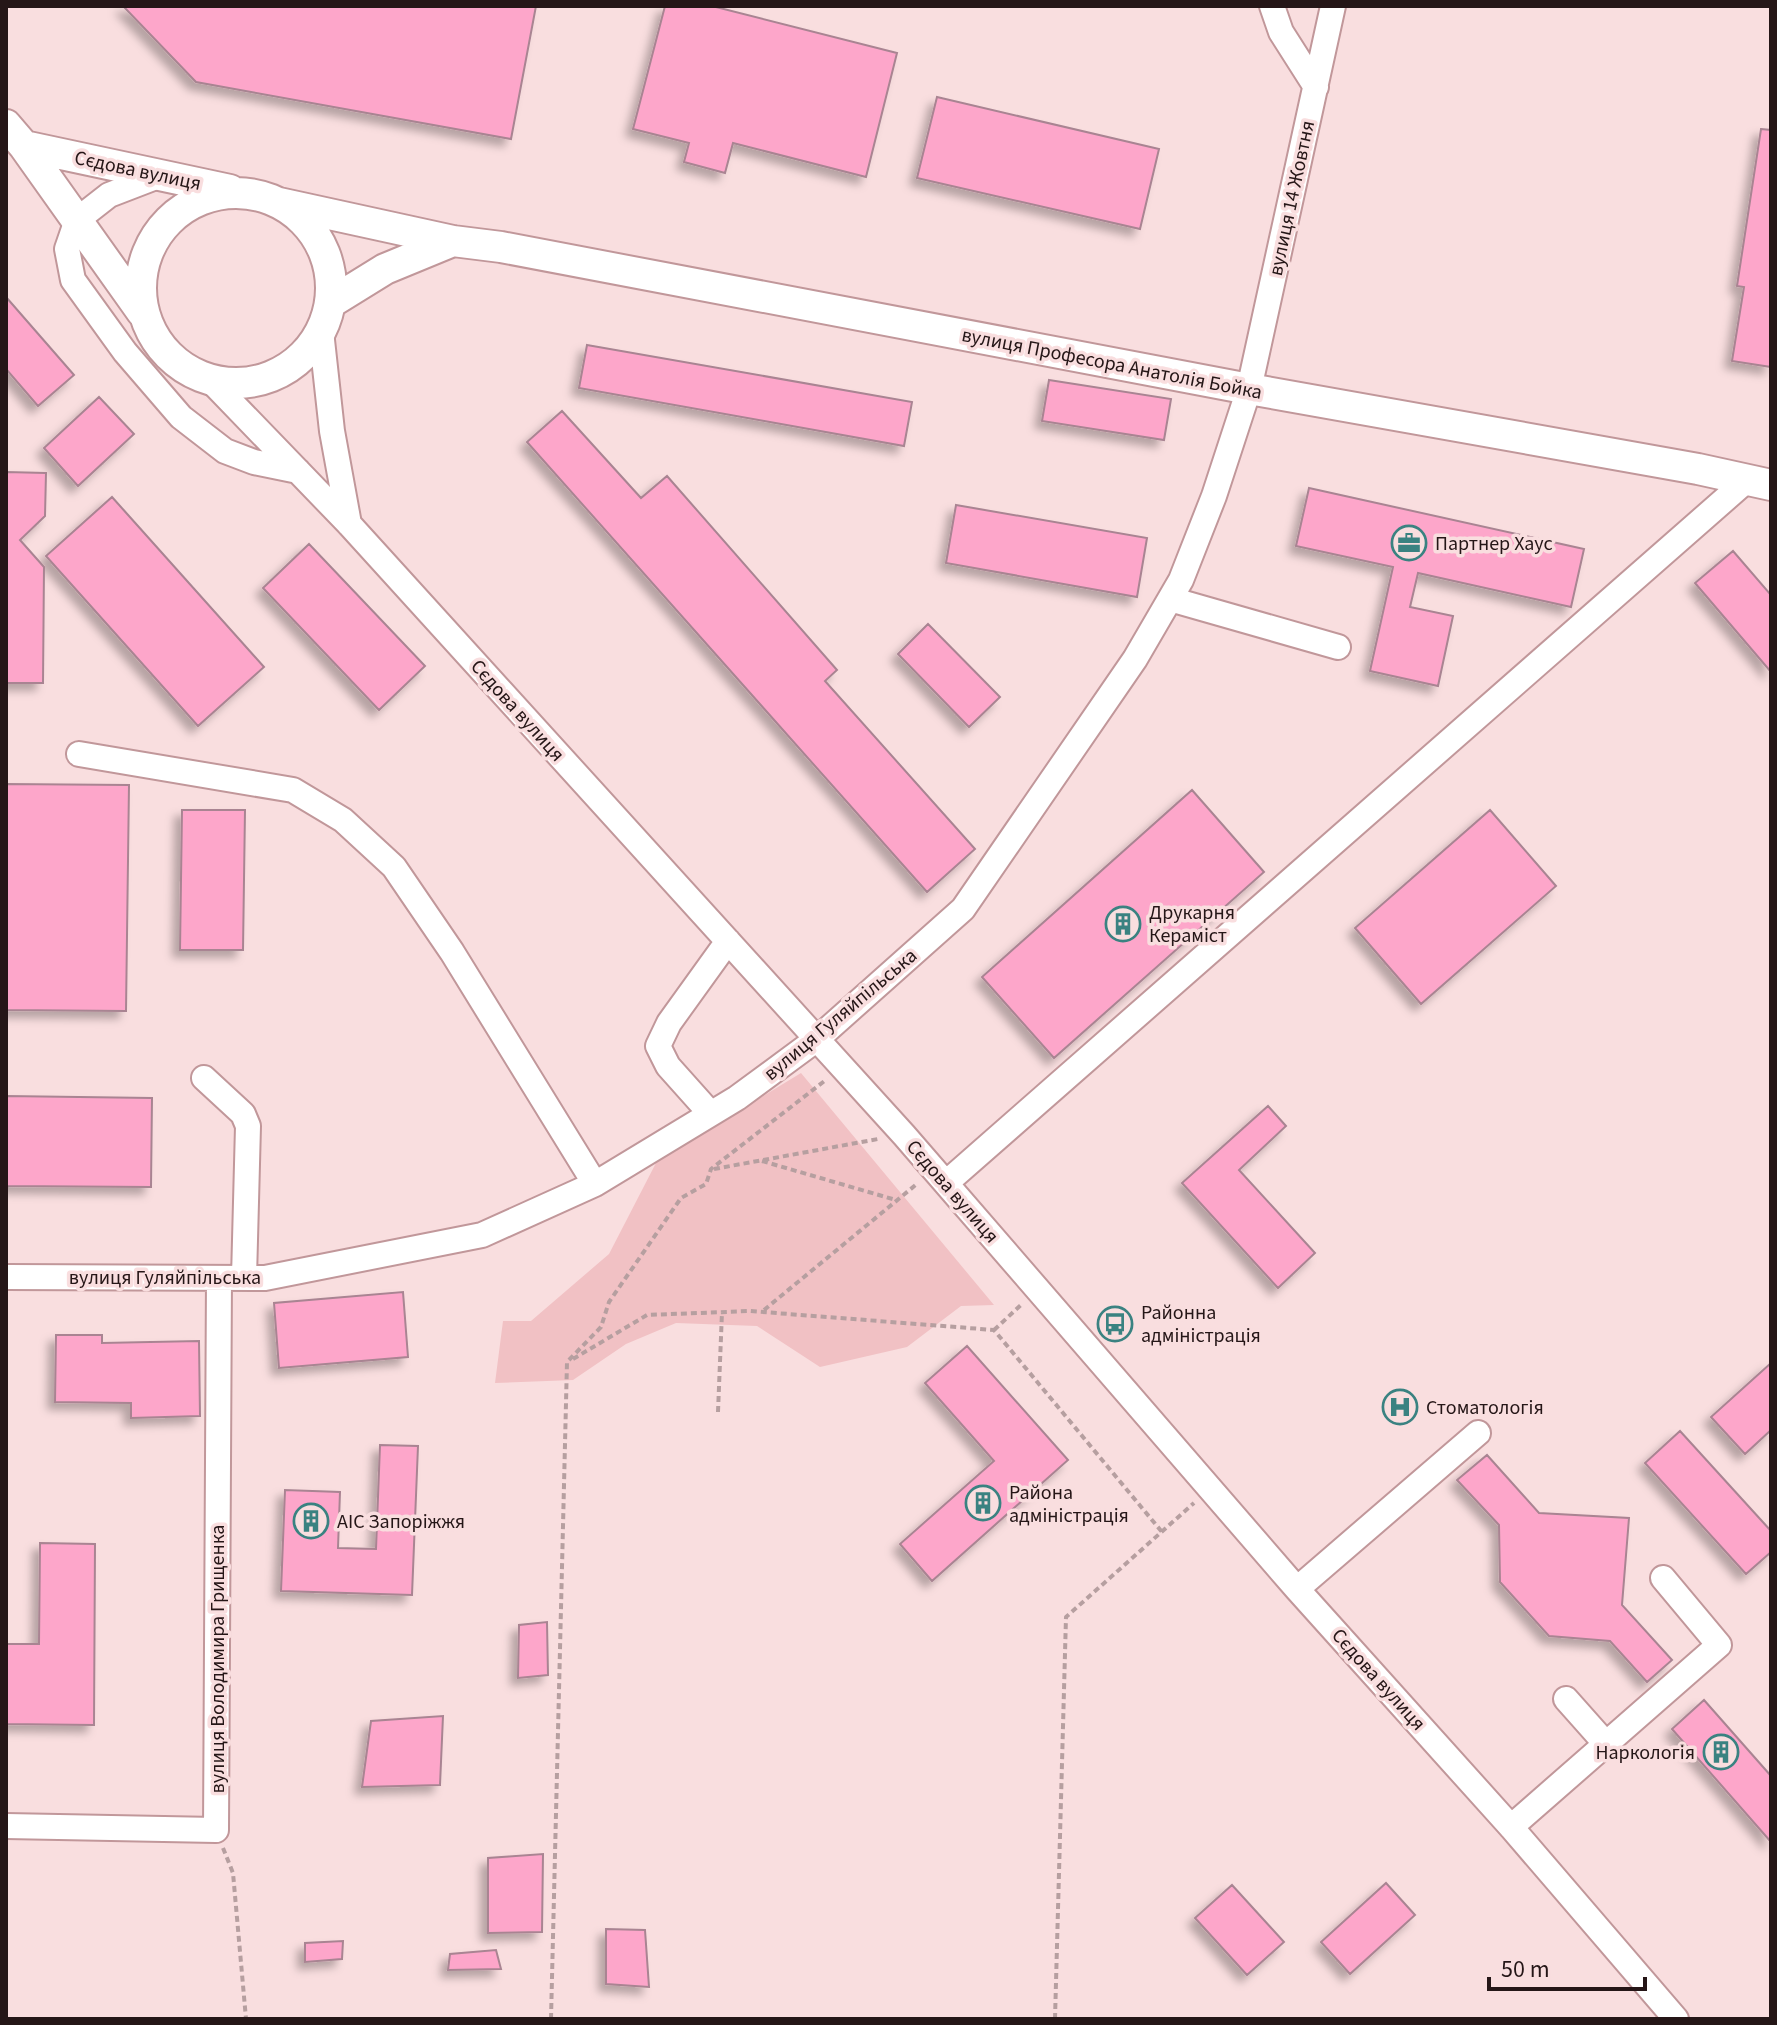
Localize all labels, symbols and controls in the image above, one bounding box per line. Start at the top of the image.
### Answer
street label: вулиця 14 Жовтня [1262,118,1322,279]
street label: Сєдова вулиця [72,144,204,198]
street label: вулиця Професора Анатолія Бойка [959,321,1264,407]
office icon: Партнер Хаус [1390,524,1428,562]
place label: Партнер Хаус [1435,530,1553,558]
street label: Сєдова вулиця [464,653,571,768]
place label: Друкарня Кераміст [1149,899,1235,950]
building icon: Друкарня Кераміст [1104,905,1142,943]
street label: вулиця Гуляйпільська [758,942,923,1087]
street label: Сєдова вулиця [899,1134,1005,1250]
street label: вулиця Гуляйпільська [69,1264,261,1292]
place label: Районна адміністрація [1141,1299,1261,1350]
bus stop icon: Районна адміністрація [1096,1305,1134,1343]
hospital icon: Стоматологія [1381,1388,1419,1426]
place label: Стоматологія [1426,1394,1544,1422]
place label: Района адміністрація [1009,1479,1129,1530]
building icon: Района адміністрація [964,1484,1002,1522]
building icon: АІС Запоріжжя [292,1502,330,1540]
place label: АІС Запоріжжя [337,1508,465,1536]
street label: вулиця Володимира Грищенка [204,1525,232,1793]
street label: Сєдова вулиця [1325,1622,1432,1737]
building icon: Наркологія [1702,1733,1740,1771]
place label: Наркологія [1595,1739,1695,1767]
scale bar [1489,1941,1645,1991]
text: 50 m [1501,1952,1550,1987]

